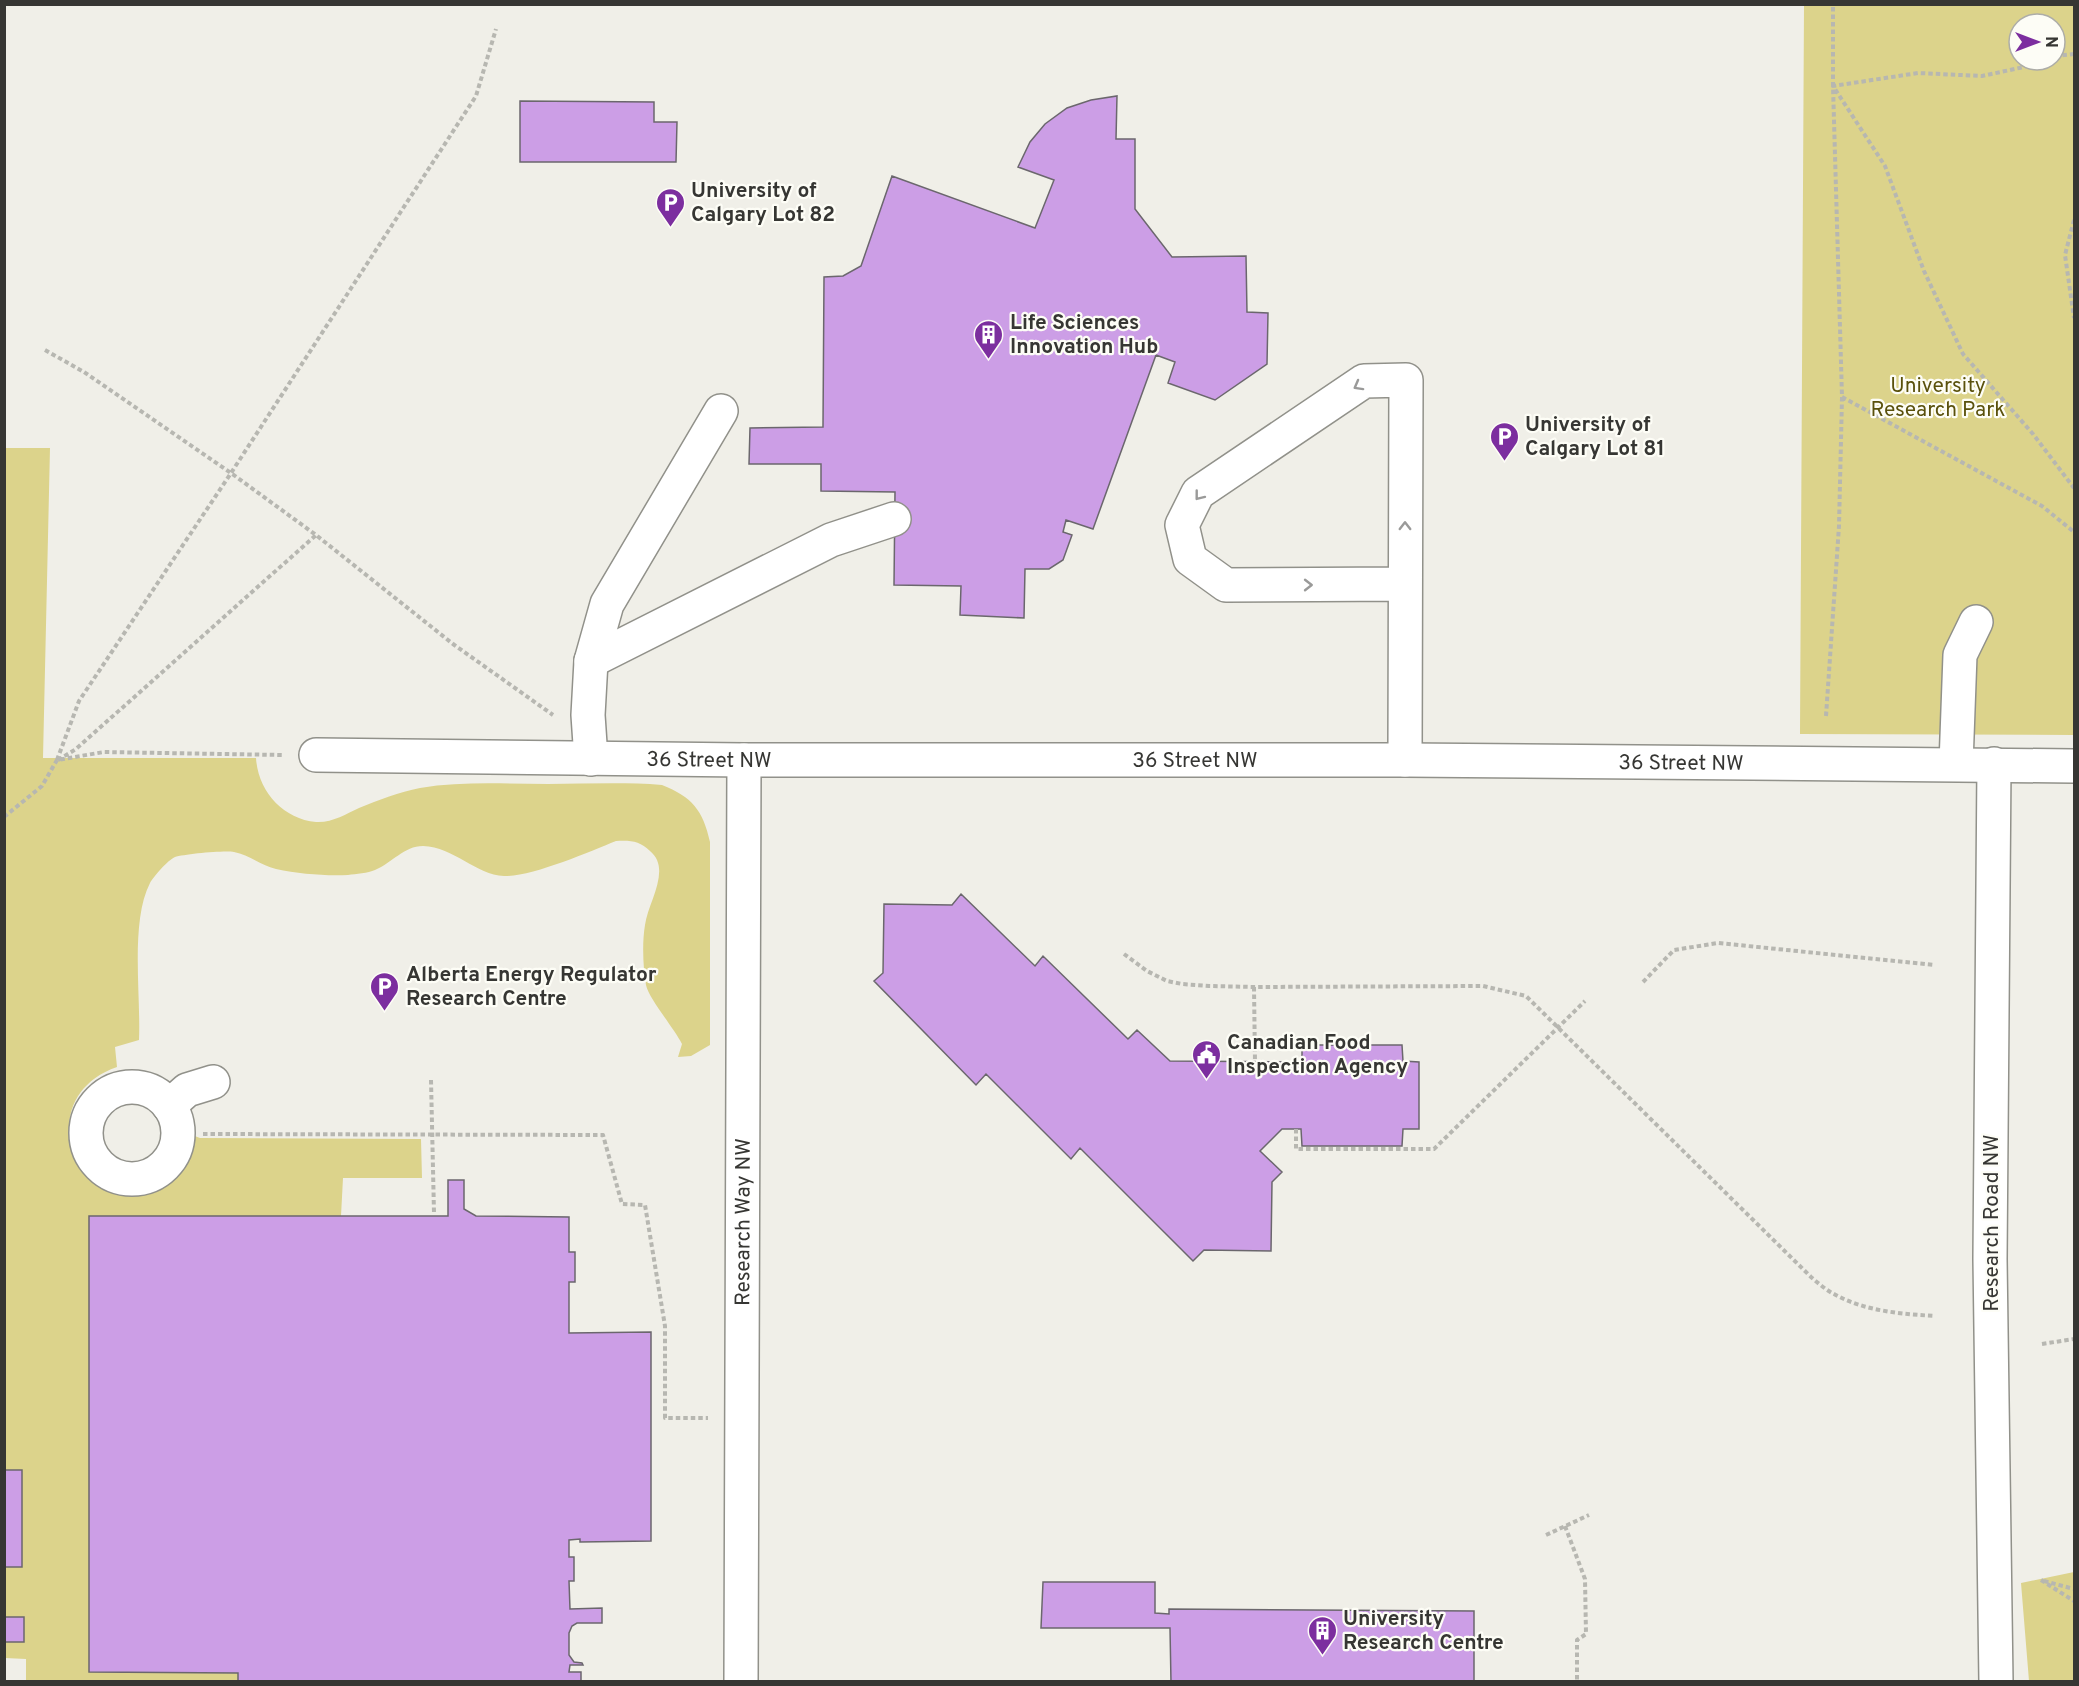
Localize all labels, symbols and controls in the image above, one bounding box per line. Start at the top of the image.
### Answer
north arrow [2007,12,2067,72]
text: N [2040,36,2060,48]
place label: University of Calgary Lot 82 [691,178,835,229]
parking icon: University of Calgary Lot 82 [654,186,686,228]
place label: Life Sciences Innovation Hub [1010,310,1158,361]
building icon: Life Sciences Innovation Hub [973,318,1005,360]
park label: University Research Park [1871,373,2005,424]
one-way arrow [1354,379,1364,390]
place label: University of Calgary Lot 81 [1525,412,1665,463]
parking icon: University of Calgary Lot 81 [1488,420,1520,462]
one-way arrow [1195,489,1206,500]
one-way arrow [1399,521,1411,530]
one-way arrow [1304,579,1313,591]
street label: 36 Street NW [646,747,772,775]
street label: 36 Street NW [1132,748,1258,775]
street label: 36 Street NW [1618,750,1744,778]
place label: Alberta Energy Regulator Research Centre [406,962,657,1013]
parking icon: Alberta Energy Regulator Research Centre [369,970,401,1012]
place label: Canadian Food Inspection Agency [1227,1030,1408,1081]
public building icon: Canadian Food Inspection Agency [1190,1038,1222,1080]
street label: Research Road NW [1979,1134,2006,1312]
street label: Research Way NW [730,1138,758,1306]
place label: University Research Centre [1343,1606,1504,1657]
building icon: University Research Centre [1306,1614,1338,1656]

